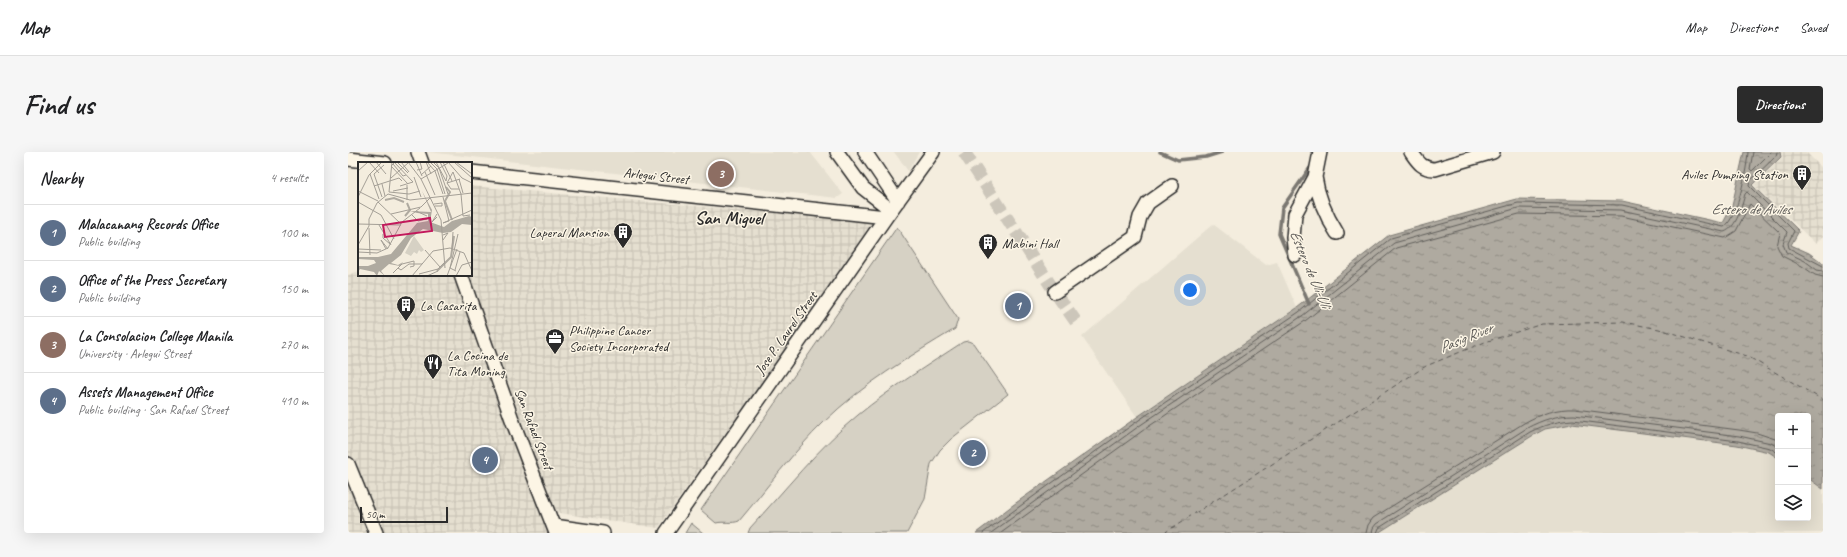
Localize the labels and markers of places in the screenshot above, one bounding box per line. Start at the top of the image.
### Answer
pin: 3 [708,159,734,189]
building icon: Aviles Pumping Station [1791,163,1813,191]
place label: Aviles Pumping Station [1681,166,1789,183]
building icon: Laperal Mansion [612,221,634,249]
place label: Laperal Mansion [529,224,610,241]
building icon: Mabini Hall [977,232,999,260]
place label: Mabini Hall [1002,235,1061,252]
pin: 1 [1005,291,1031,321]
building icon: La Casarita [395,294,417,322]
place label: La Casarita [420,297,478,314]
place label: Philippine Cancer Society Incorporated [569,322,670,355]
office icon: Philippine Cancer Society Incorporated [544,327,566,355]
place label: La Cocina de Tita Moning [447,347,509,380]
restaurant icon: La Cocina de Tita Moning [422,352,444,380]
pin: 2 [960,438,986,468]
pin: 4 [472,445,498,475]

